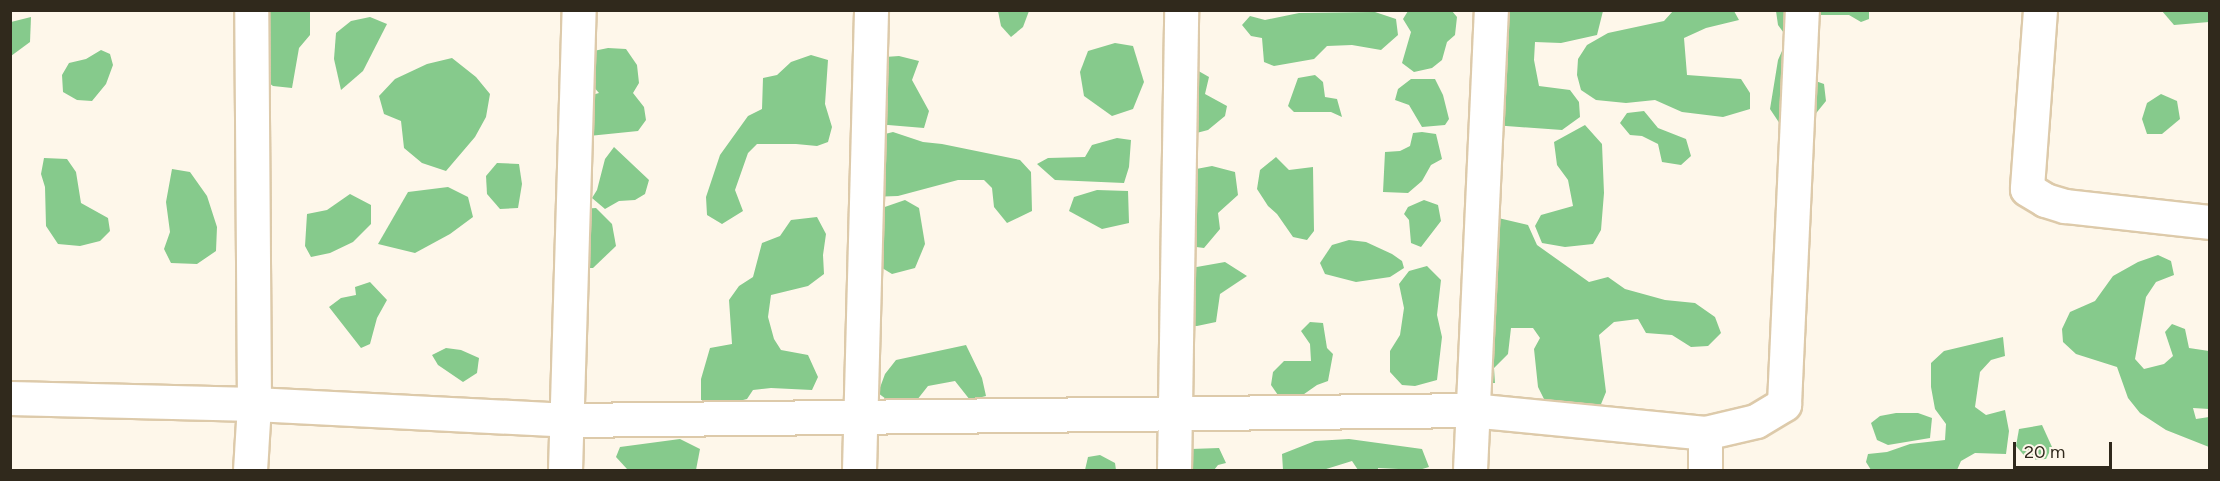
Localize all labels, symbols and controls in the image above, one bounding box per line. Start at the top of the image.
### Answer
scale bar [2016,430,2115,468]
text: 20 m [2024,441,2065,463]

